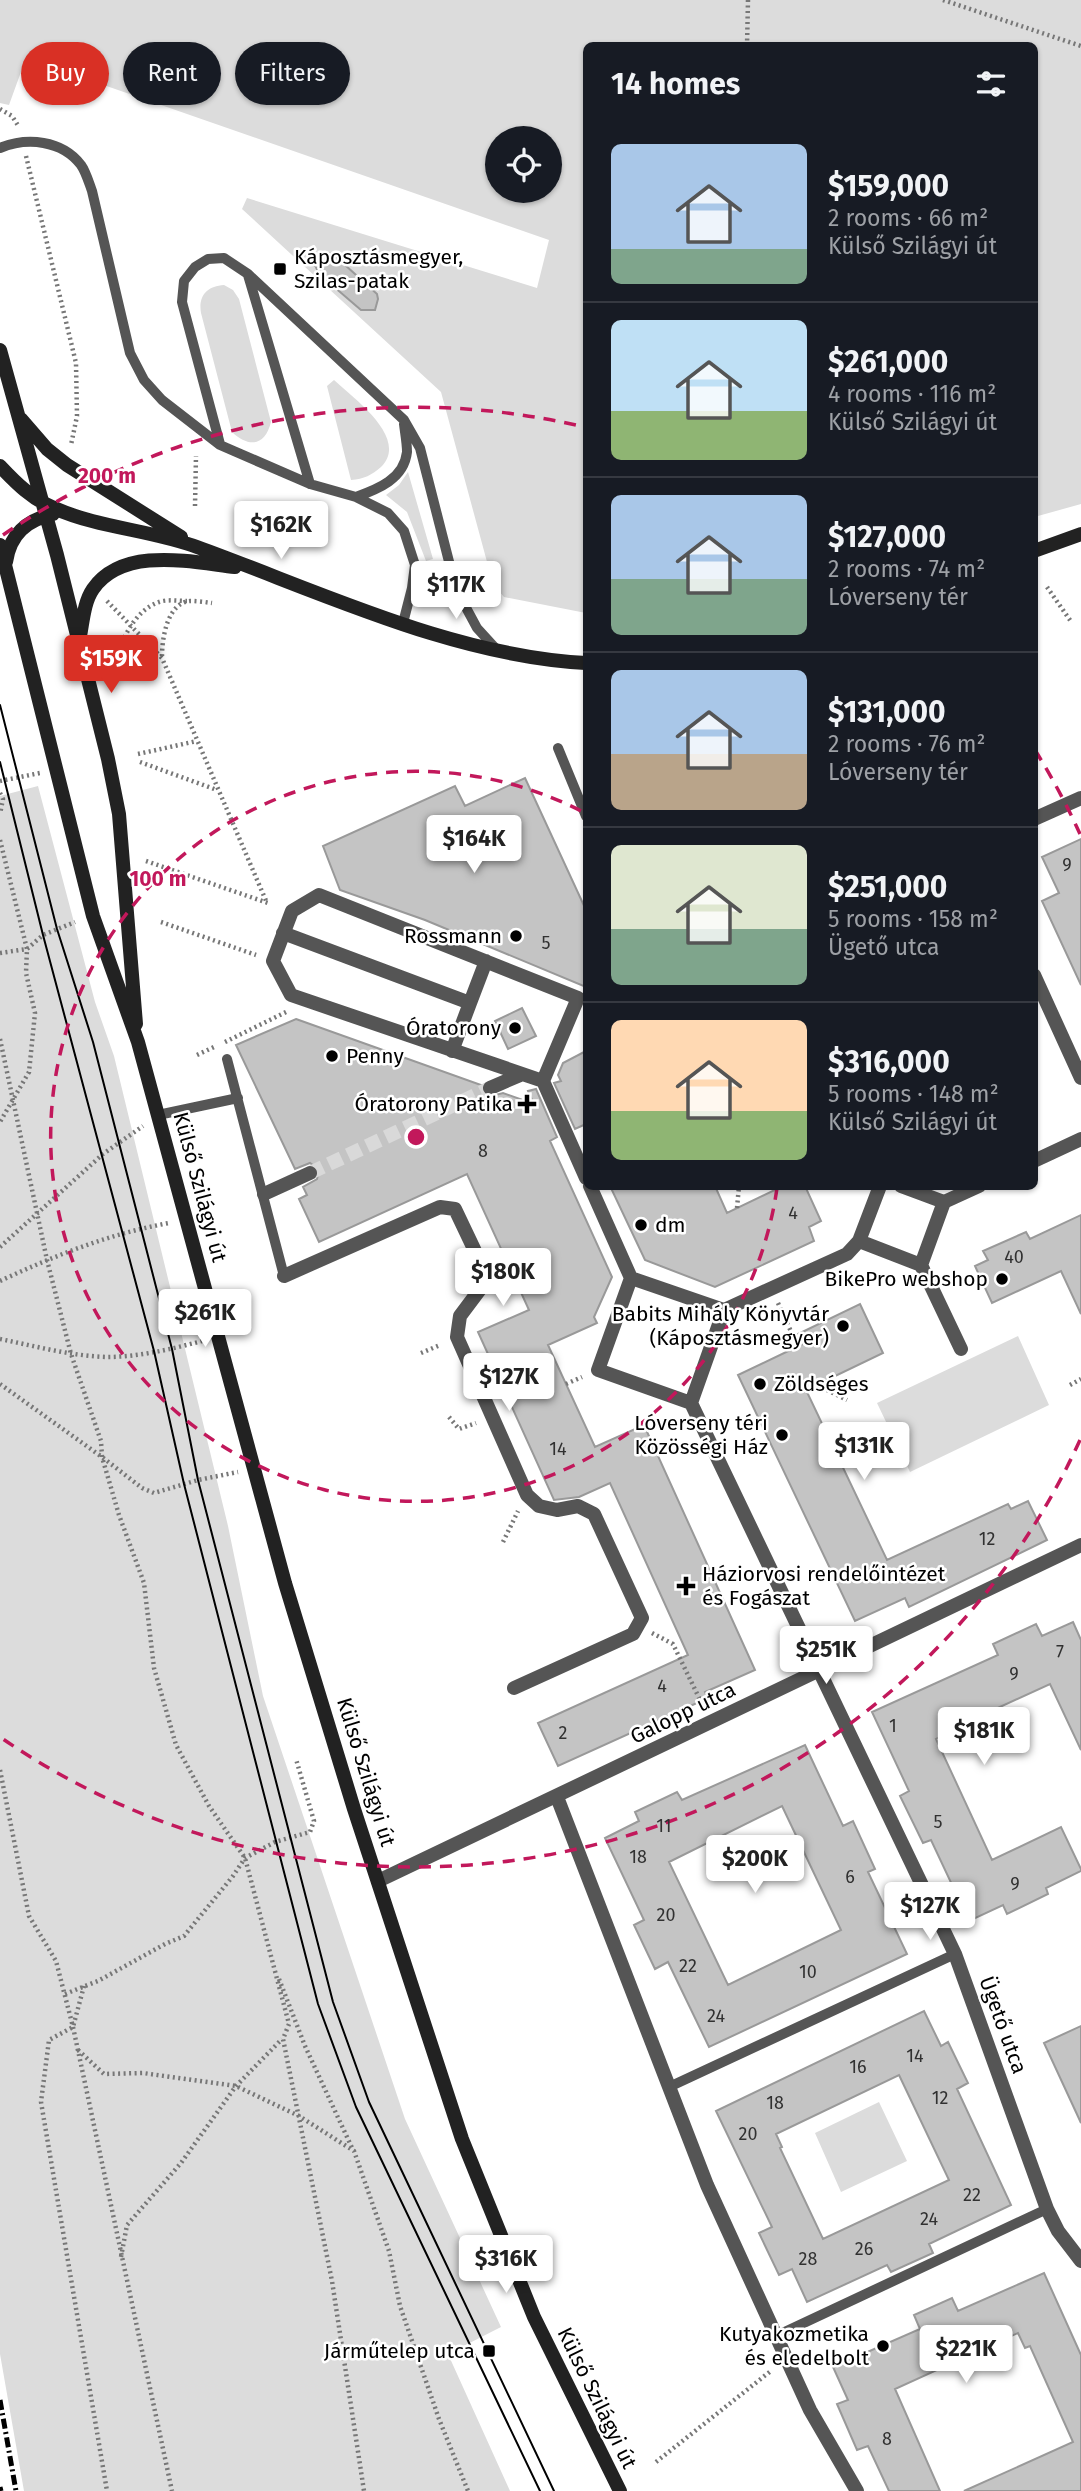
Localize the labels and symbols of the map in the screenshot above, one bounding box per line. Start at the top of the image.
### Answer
place label: Káposztásmegyer, Szilas-patak [294,244,463,294]
marker: Káposztásmegyer, Szilas-patak [272,261,288,277]
text: 200 m [78,463,136,489]
pin: $162K [232,502,330,561]
pin: $117K [407,562,505,621]
pin: $159K [62,636,160,695]
pin: $164K [425,816,523,875]
house number: 9 [1062,854,1072,876]
text: 100 m [129,866,187,892]
place label: Rossmann [404,923,502,949]
marker: Rossmann [508,928,524,944]
house number: 5 [541,932,551,954]
place label: Óratorony [406,1015,502,1041]
marker: Óratorony [507,1020,523,1036]
place label: Penny [346,1043,404,1069]
marker: Penny [324,1048,340,1064]
place label: Óratorony Patika [355,1091,513,1117]
marker: Óratorony Patika [519,1096,535,1112]
street label: Külső Szilágyi út [167,1109,233,1265]
centre of rings [404,1125,428,1149]
house number: 8 [478,1140,488,1162]
house number: 4 [788,1202,798,1224]
place label: dm [655,1212,686,1238]
marker: dm [633,1217,649,1233]
house number: 40 [1004,1246,1024,1268]
pin: $180K [454,1248,552,1308]
place label: BikePro webshop [824,1266,988,1292]
marker: BikePro webshop [994,1271,1010,1287]
pin: $261K [156,1290,254,1349]
place label: Babits Mihály Könyvtár (Káposztásmegyer) [612,1301,829,1351]
marker: Babits Mihály Könyvtár (Káposztásmegyer) [835,1318,851,1334]
pin: $127K [460,1354,558,1413]
place label: Zöldséges [774,1371,869,1397]
marker: Zöldséges [752,1376,768,1392]
place label: Lóverseny téri Közösségi Ház [634,1410,768,1460]
pin: $131K [815,1422,913,1482]
marker: Lóverseny téri Közösségi Ház [774,1427,790,1443]
house number: 14 [549,1438,567,1460]
house number: 12 [979,1528,995,1550]
place label: Háziorvosi rendelőintézet és Fogászat [702,1561,946,1611]
marker: Háziorvosi rendelőintézet és Fogászat [676,1576,696,1596]
pin: $251K [777,1626,875,1686]
house number: 7 [1056,1641,1064,1663]
house number: 9 [1009,1663,1019,1685]
house number: 4 [657,1675,667,1697]
street label: Galopp utca [626,1676,740,1750]
street label: Külső Szilágyi út [331,1694,401,1850]
pin: $181K [935,1708,1033,1767]
house number: 1 [889,1715,897,1737]
house number: 2 [559,1722,568,1744]
house number: 5 [933,1811,943,1833]
house number: 11 [656,1815,672,1837]
pin: $200K [706,1836,804,1895]
house number: 18 [629,1846,647,1868]
house number: 6 [845,1866,855,1888]
house number: 9 [1010,1873,1020,1895]
pin: $127K [881,1882,979,1942]
house number: 20 [657,1904,675,1926]
house number: 22 [679,1955,697,1977]
house number: 10 [799,1961,817,1983]
street label: Ügető utca [973,1973,1033,2077]
house number: 24 [707,2005,725,2027]
house number: 14 [906,2045,924,2067]
house number: 16 [849,2056,867,2078]
house number: 12 [932,2087,948,2109]
house number: 18 [766,2092,784,2114]
house number: 20 [739,2123,757,2145]
house number: 22 [963,2184,981,2206]
house number: 24 [920,2208,938,2230]
pin: $316K [457,2236,555,2295]
house number: 26 [855,2238,873,2260]
house number: 28 [799,2248,817,2270]
place label: Kutyakozmetika és eledelbolt [719,2321,869,2371]
street label: Külső Szilágyi út [551,2323,643,2473]
pin: $221K [917,2326,1015,2385]
place label: Járműtelep utca [324,2338,475,2364]
marker: Kutyakozmetika és eledelbolt [875,2338,891,2354]
marker: Járműtelep utca [481,2343,497,2359]
house number: 8 [882,2428,892,2450]

